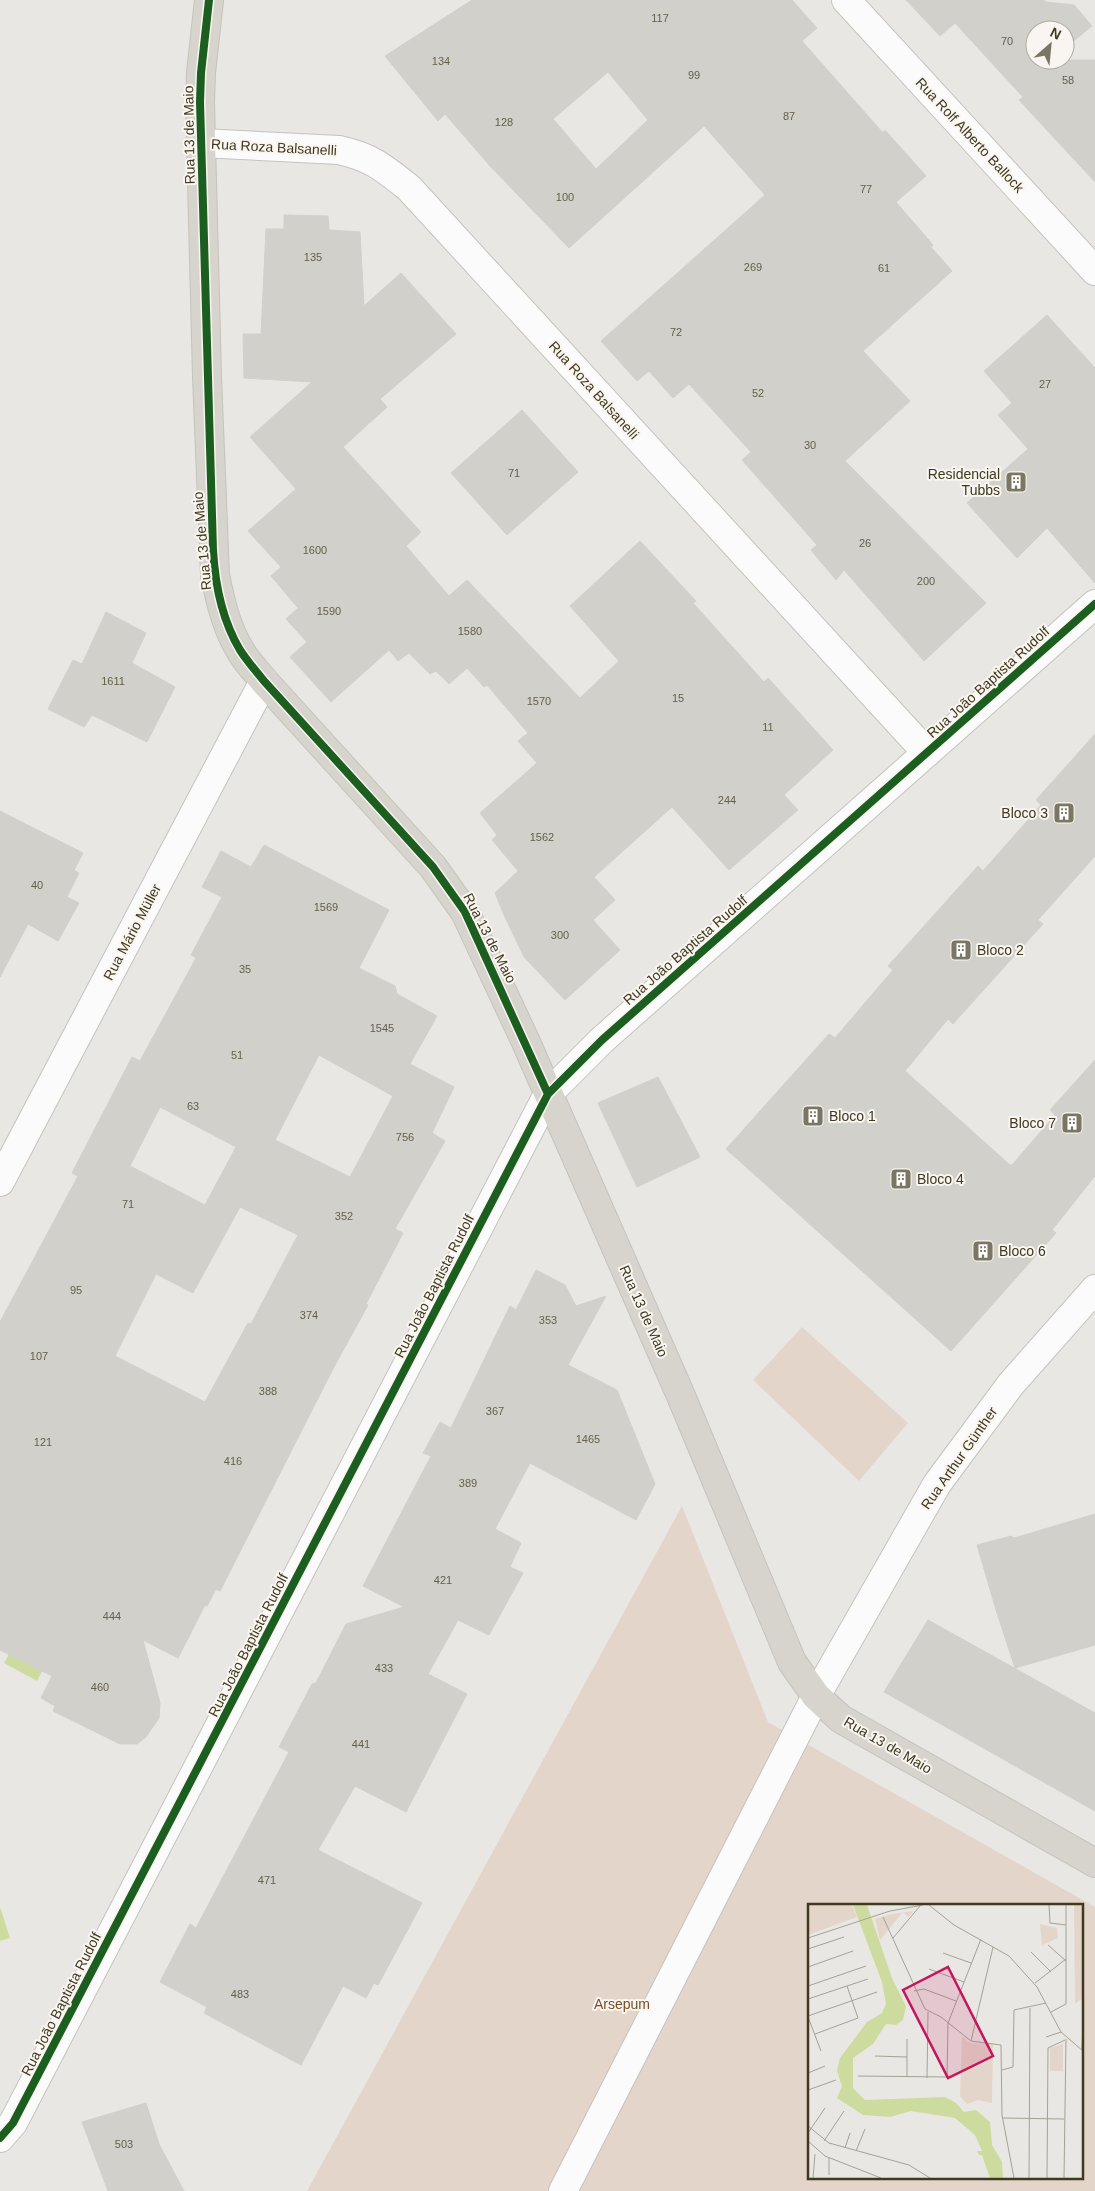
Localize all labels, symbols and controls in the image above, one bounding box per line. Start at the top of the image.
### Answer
house number: 117 [651,12,669,24]
north arrow [1025,20,1075,70]
text: N [1048,24,1064,43]
house number: 70 [1001,35,1013,47]
house number: 134 [432,55,450,67]
house number: 99 [688,69,700,81]
street label: Rua Rolf Alberto Ballock [913,74,1028,196]
house number: 58 [1062,74,1074,86]
street label: Rua 13 de Maio [180,85,198,185]
house number: 87 [783,110,795,122]
house number: 128 [495,116,513,128]
street label: Rua Roza Balsanelli [211,136,337,158]
house number: 77 [860,183,872,195]
house number: 100 [556,191,574,203]
house number: 135 [304,251,322,263]
house number: 269 [744,261,762,273]
house number: 61 [878,262,890,274]
house number: 72 [670,326,682,338]
street label: Rua Roza Balsanelli [546,338,642,442]
house number: 27 [1039,378,1051,390]
house number: 52 [752,387,764,399]
house number: 30 [804,439,816,451]
place label: Residencial Tubbs [928,466,1000,498]
house number: 71 [508,467,520,479]
building icon: Residencial Tubbs [1004,470,1028,494]
street label: Rua 13 de Maio [190,491,214,591]
house number: 26 [859,537,871,549]
house number: 1600 [303,544,327,556]
house number: 200 [917,575,935,587]
house number: 1590 [317,605,341,617]
street label: Rua João Baptista Rudolf [924,623,1052,741]
house number: 1580 [458,625,482,637]
house number: 1611 [101,675,125,687]
house number: 15 [672,692,684,704]
house number: 1570 [527,695,551,707]
house number: 11 [762,721,774,733]
house number: 244 [718,794,736,806]
building icon: Bloco 3 [1052,801,1076,825]
place label: Bloco 3 [1001,805,1048,821]
house number: 1562 [530,831,554,843]
house number: 40 [31,879,43,891]
street label: Rua Mário Müller [100,881,164,983]
street label: Rua 13 de Maio [460,890,520,986]
street label: Rua João Baptista Rudolf [620,892,750,1008]
house number: 1569 [314,901,338,913]
house number: 300 [551,929,569,941]
building icon: Bloco 2 [949,938,973,962]
place label: Bloco 2 [977,942,1024,958]
house number: 35 [239,963,251,975]
house number: 1545 [370,1022,394,1034]
house number: 51 [231,1049,243,1061]
house number: 63 [187,1100,199,1112]
building icon: Bloco 1 [801,1104,825,1128]
place label: Bloco 1 [829,1108,876,1124]
building icon: Bloco 7 [1060,1111,1084,1135]
place label: Bloco 7 [1009,1115,1056,1131]
house number: 756 [396,1131,414,1143]
building icon: Bloco 4 [889,1167,913,1191]
place label: Bloco 4 [917,1171,964,1187]
house number: 71 [122,1198,134,1210]
house number: 352 [335,1210,353,1222]
street label: Rua João Baptista Rudolf [391,1212,477,1360]
building icon: Bloco 6 [971,1239,995,1263]
place label: Bloco 6 [999,1243,1046,1259]
street label: Rua 13 de Maio [617,1263,671,1360]
house number: 95 [70,1284,82,1296]
house number: 374 [300,1309,318,1321]
house number: 353 [539,1314,557,1326]
house number: 107 [30,1350,48,1362]
house number: 388 [259,1385,277,1397]
street label: Rua Arthur Günther [918,1403,1001,1512]
house number: 367 [486,1405,504,1417]
house number: 1465 [576,1433,600,1445]
house number: 121 [34,1436,52,1448]
house number: 416 [224,1455,242,1467]
house number: 389 [459,1477,477,1489]
street label: Rua João Baptista Rudolf [205,1571,291,1719]
house number: 421 [434,1574,452,1586]
house number: 444 [103,1610,121,1622]
house number: 433 [375,1662,393,1674]
house number: 460 [91,1681,109,1693]
street label: Rua 13 de Maio [841,1713,935,1777]
house number: 441 [352,1738,370,1750]
house number: 471 [258,1874,276,1886]
inset map [808,1904,1082,2178]
street label: Rua João Baptista Rudolf [18,1930,104,2078]
house number: 483 [231,1988,249,2000]
park label: Arsepum [594,1996,650,2012]
house number: 503 [115,2138,133,2150]

